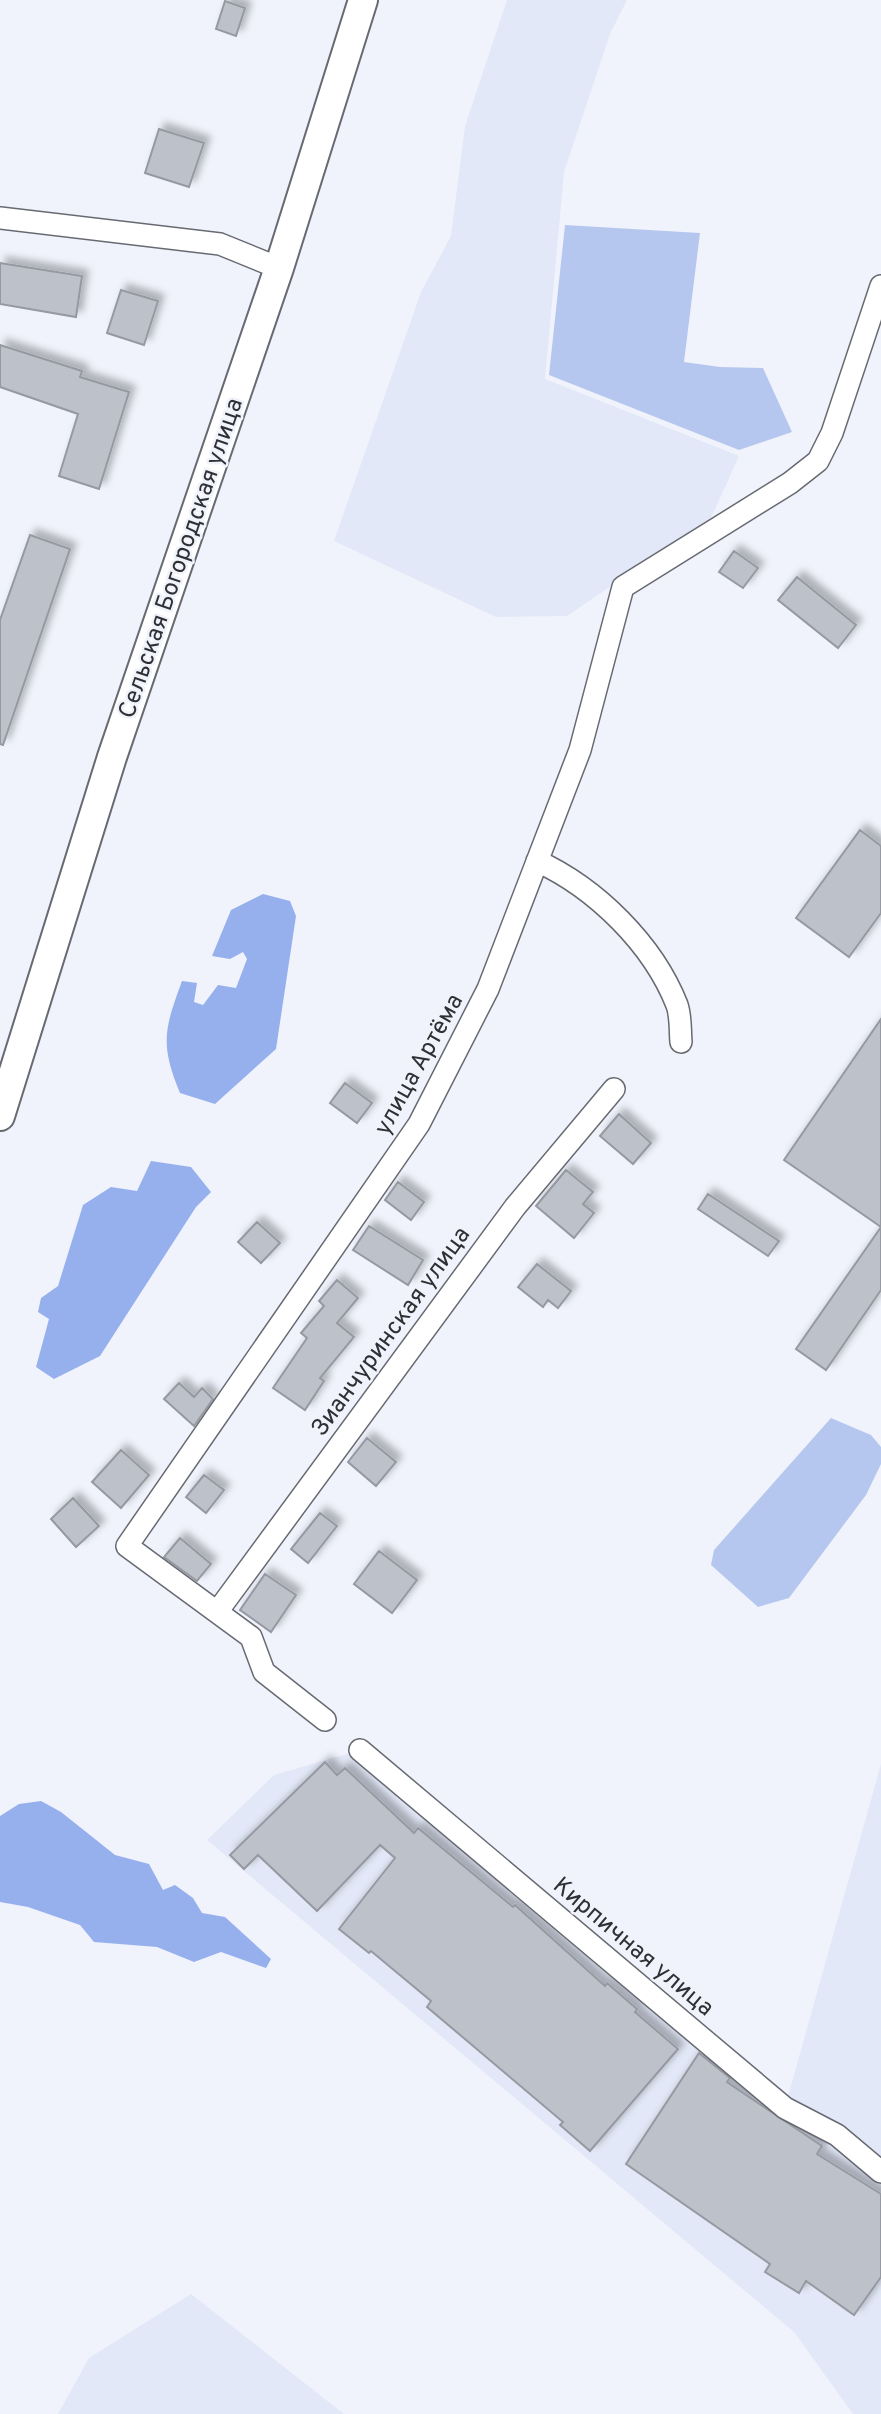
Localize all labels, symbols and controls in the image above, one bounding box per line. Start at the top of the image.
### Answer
street label: Сельская Богородская улица [113,395,251,723]
street label: улица Артёма [369,989,471,1141]
street label: Зианчуринская улица [305,1221,478,1443]
street label: Кирпичная улица [546,1871,719,2024]

